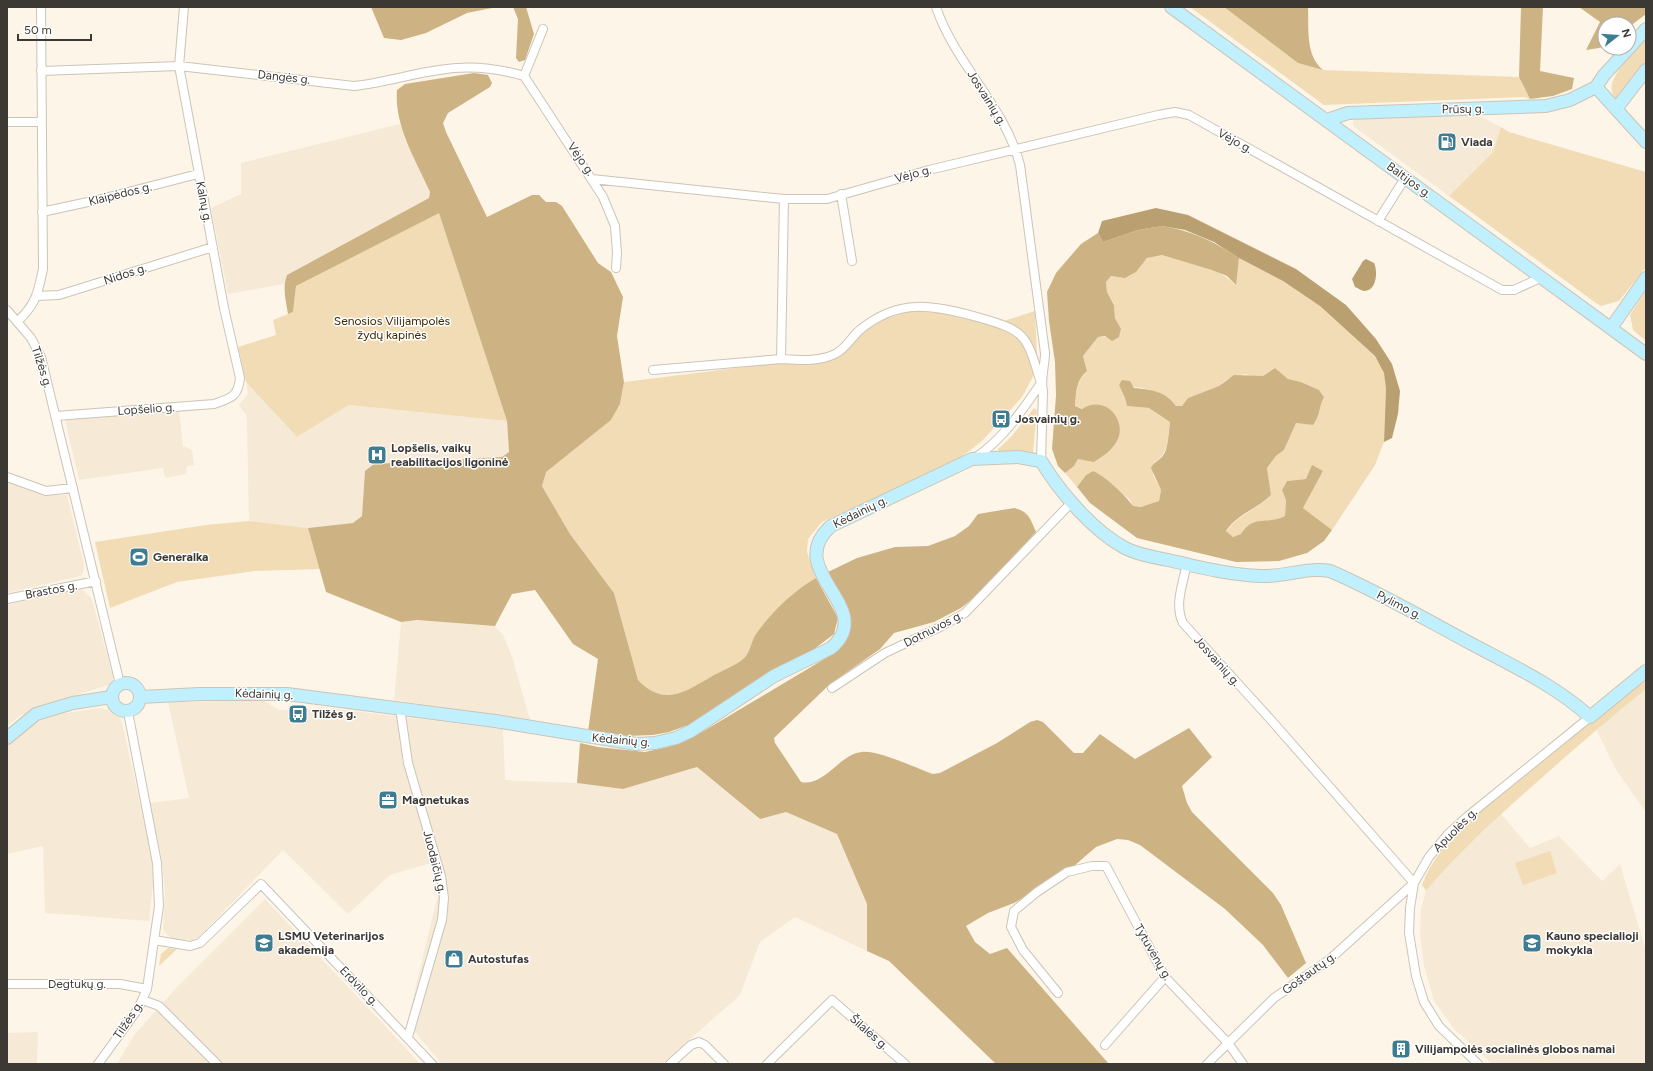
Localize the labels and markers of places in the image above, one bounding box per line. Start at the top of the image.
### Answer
fuel station icon: Viada [1436,131,1458,153]
place label: Viada [1461,135,1493,149]
bus stop icon: Josvainių g. [990,408,1012,430]
place label: Josvainių g. [1015,412,1080,426]
place label: Lopšelis, vaikų reabilitacijos ligoninė [391,441,509,469]
hospital icon: Lopšelis, vaikų reabilitacijos ligoninė [366,444,388,466]
sports icon: Generalka [128,546,150,568]
place label: Generalka [153,550,208,564]
bus stop icon: Tilžės g. [287,703,309,725]
place label: Tilžės g. [312,707,356,721]
office icon: Magnetukas [377,789,399,811]
place label: Magnetukas [402,793,470,807]
place label: LSMU Veterinarijos akademija [278,929,385,957]
place label: Kauno specialioji mokykla [1546,929,1639,957]
school or university icon: LSMU Veterinarijos akademija [253,932,275,954]
school or university icon: Kauno specialioji mokykla [1521,932,1543,954]
shop icon: Autostufas [443,948,465,970]
place label: Autostufas [468,952,529,966]
building icon: Vilijampolės socialinės globos namai [1390,1038,1412,1060]
place label: Vilijampolės socialinės globos namai [1415,1042,1615,1056]

